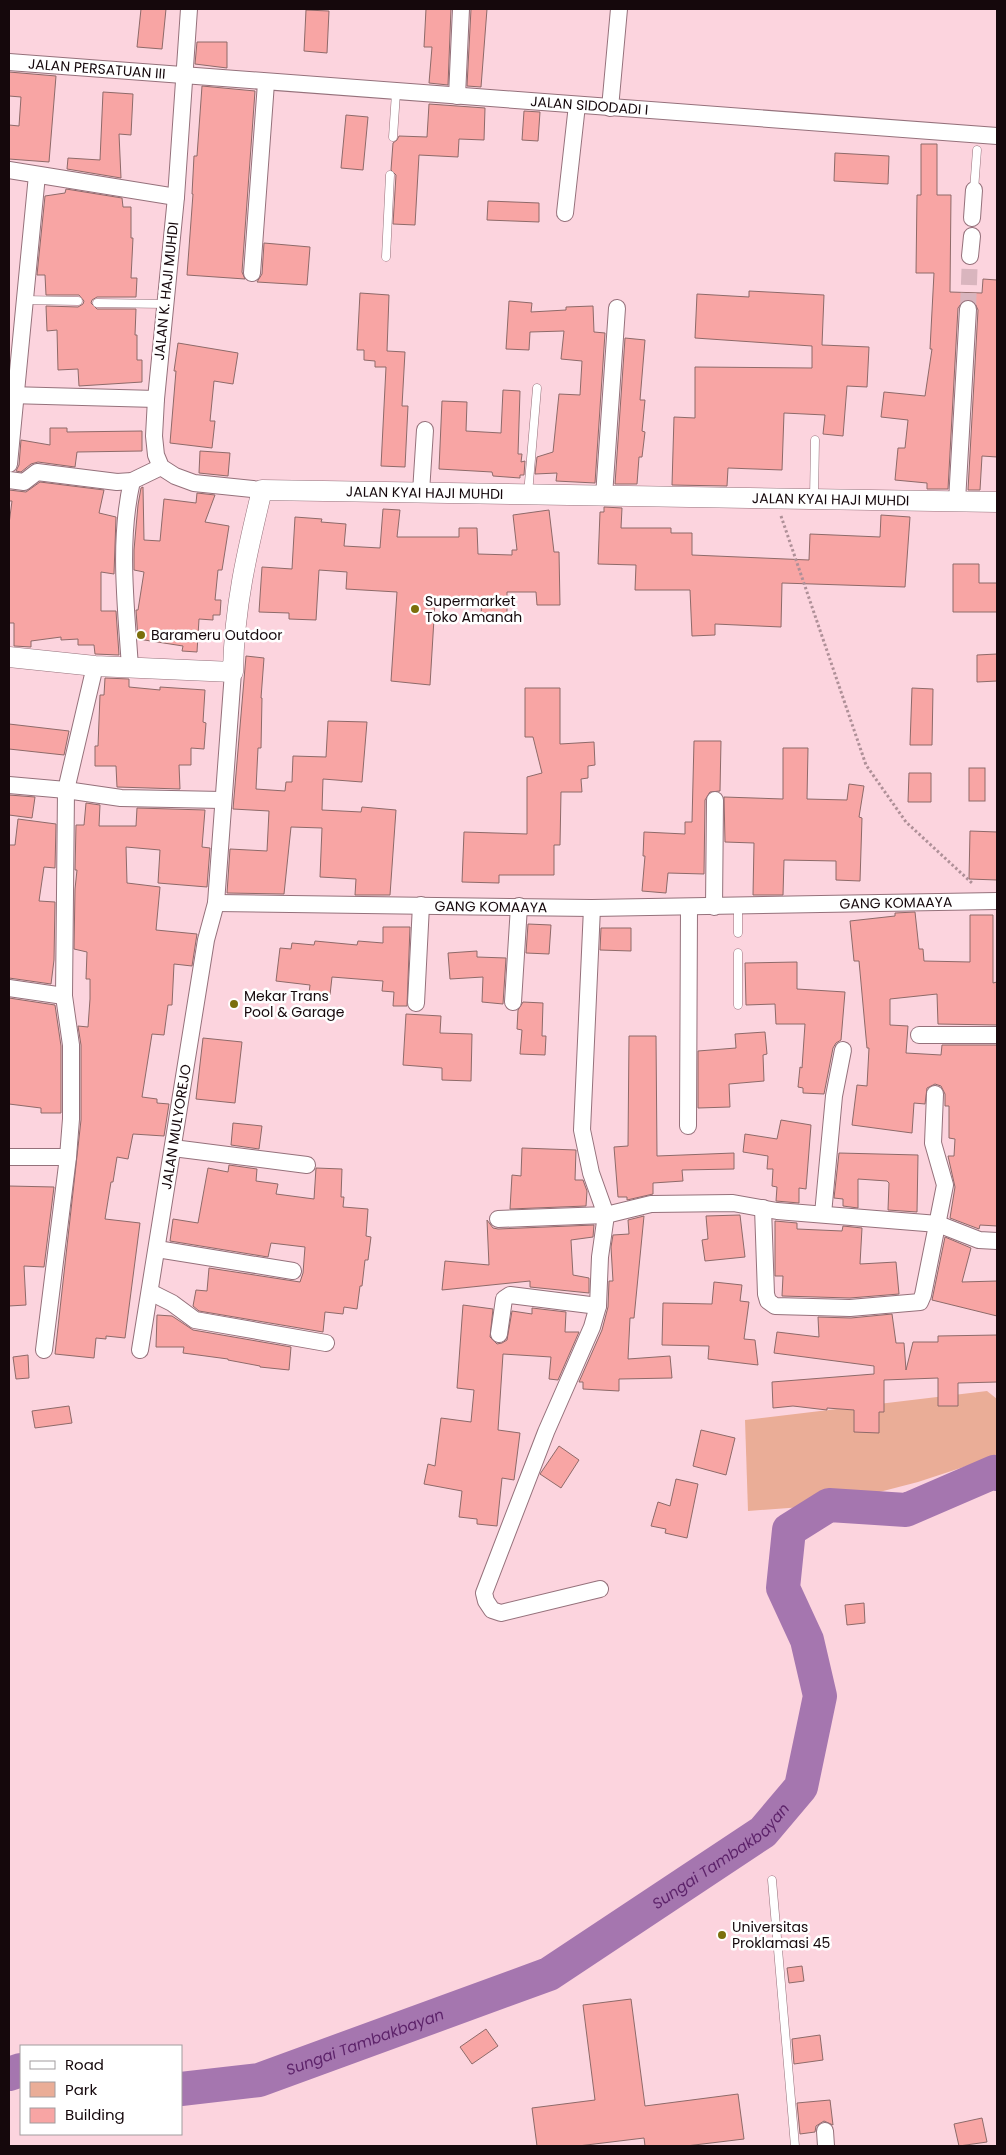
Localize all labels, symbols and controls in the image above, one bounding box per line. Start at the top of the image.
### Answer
street label: JALAN PERSATUAN III [27,53,166,84]
street label: JALAN SIDODADI I [530,91,649,120]
street label: JALAN K. HAJI MUHDI [149,221,183,361]
street label: JALAN KYAI HAJI MUHDI [346,481,504,504]
street label: JALAN KYAI HAJI MUHDI [752,488,910,511]
place label: Supermarket Toko Amanah [425,591,522,627]
marker: Supermarket Toko Amanah [409,603,421,615]
place label: Barameru Outdoor [151,625,282,645]
marker: Barameru Outdoor [135,629,147,641]
street label: GANG KOMAAYA [839,892,952,914]
street label: GANG KOMAAYA [434,896,548,917]
place label: Mekar Trans Pool & Garage [244,986,345,1022]
marker: Mekar Trans Pool & Garage [228,998,240,1010]
street label: JALAN MULYOREJO [156,1063,196,1191]
water label: Sungai Tambakbayan [648,1798,794,1913]
place label: Universitas Proklamasi 45 [732,1917,830,1953]
marker: Universitas Proklamasi 45 [716,1929,728,1941]
water label: Sungai Tambakbayan [283,2003,447,2080]
legend [20,2045,182,2135]
text: Road [65,2054,104,2075]
text: Park [65,2079,97,2100]
text: Building [65,2104,125,2125]

